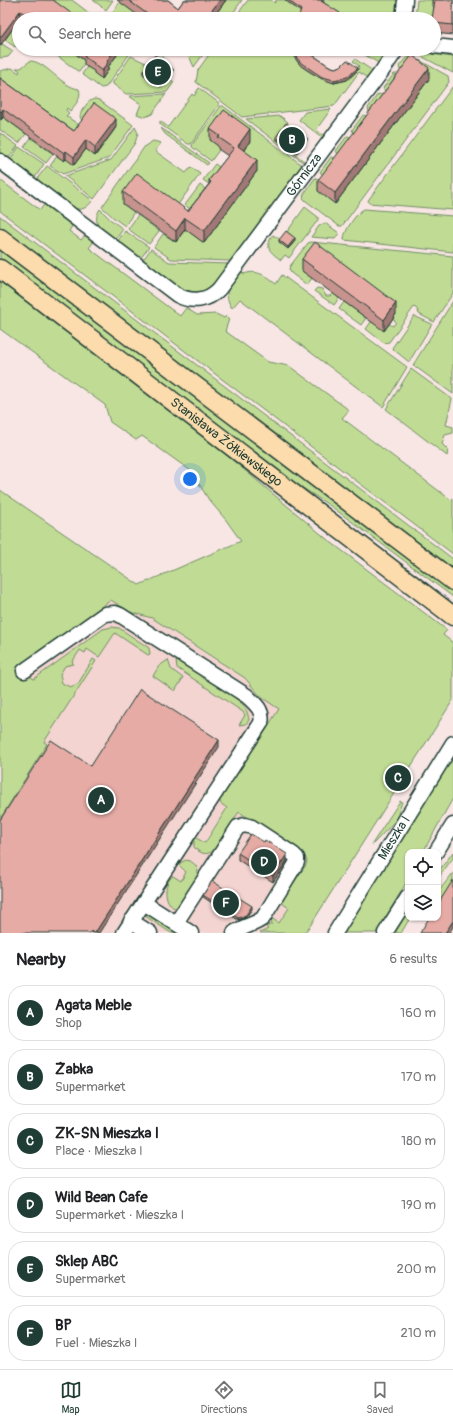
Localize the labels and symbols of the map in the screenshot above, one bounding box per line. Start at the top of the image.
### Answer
pin: E [145,57,171,87]
pin: B [279,125,305,155]
street label: Górnicza [283,151,325,200]
street label: Stanisława Żółkiewskiego [167,394,286,490]
your location [180,469,200,489]
pin: C [385,763,411,793]
pin: A [88,785,114,815]
street label: Mieszka I [374,813,414,863]
pin: D [251,847,277,877]
pin: F [213,888,239,918]

